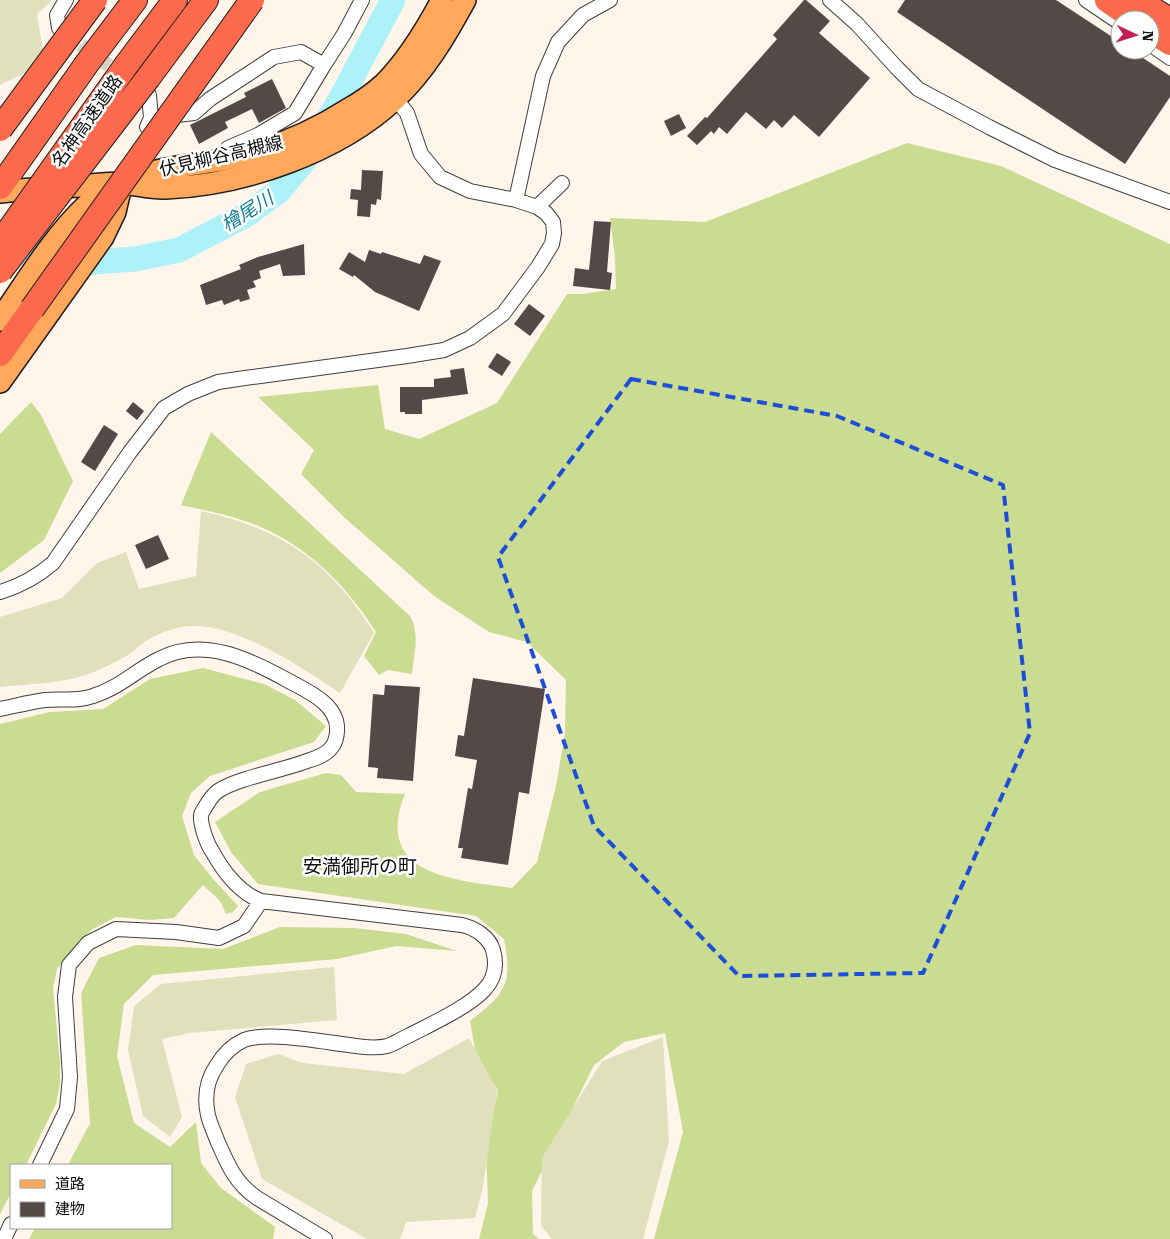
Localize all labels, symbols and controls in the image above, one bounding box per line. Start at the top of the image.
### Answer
north arrow [1110,10,1160,60]
text: N [1140,30,1156,42]
street label: 名神高速道路 [47,70,126,171]
street label: 伏見柳谷高槻線 [157,131,285,180]
water label: 檜尾川 [217,186,279,236]
district label: 安満御所の町 [303,855,417,878]
legend [10,1164,172,1229]
text: 道路 [55,1175,85,1193]
text: 建物 [55,1200,85,1218]

